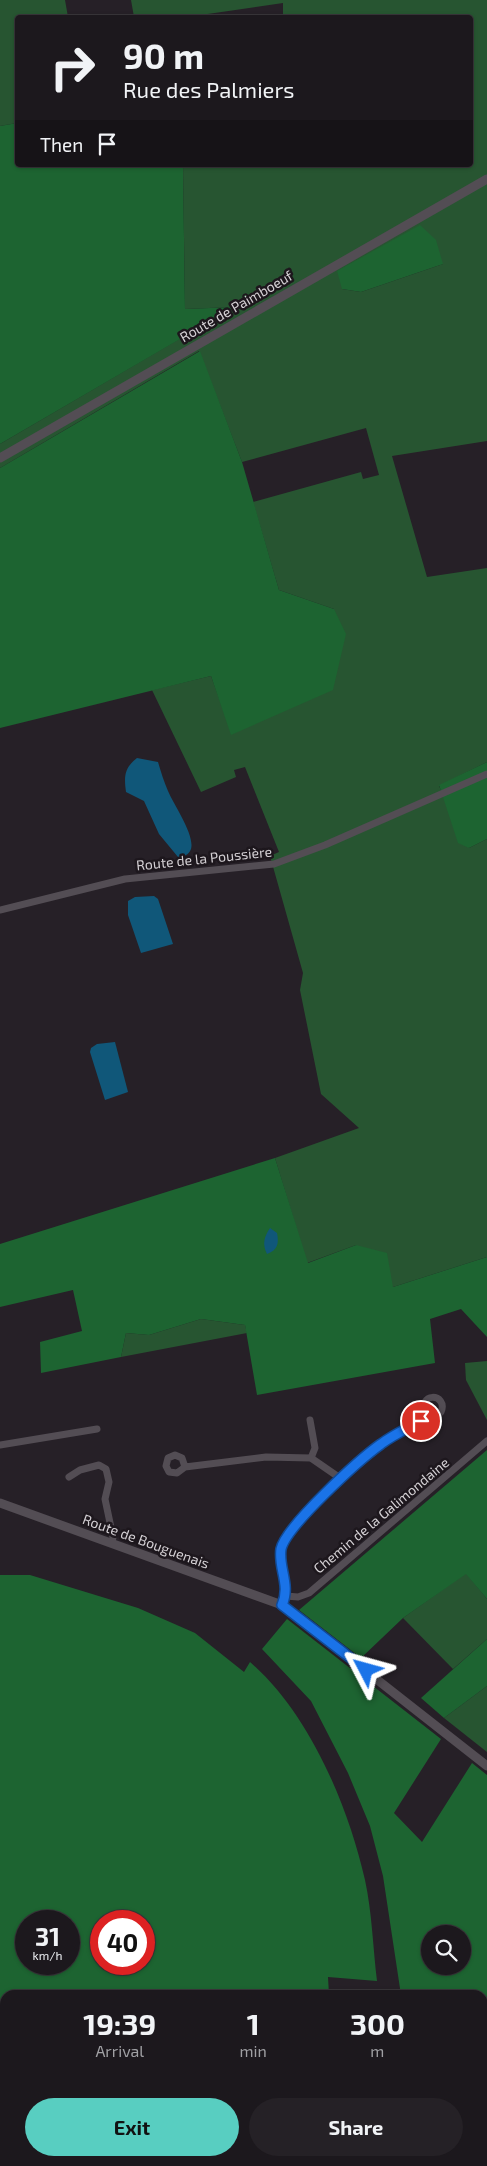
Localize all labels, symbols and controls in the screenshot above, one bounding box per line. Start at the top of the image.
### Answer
text: 90 m [123,34,204,76]
icon: right [40,35,105,100]
text: Rue des Palmiers [123,76,294,102]
icon: arrive [93,130,121,158]
text: Then [40,133,83,156]
street label: Route de Paimboeuf [177,266,296,345]
street label: Route de la Poussière [135,842,273,874]
pin [400,1400,442,1442]
icon: arrive [407,1407,435,1435]
street label: Chemin de la Galimondaine [310,1453,452,1577]
street label: Route de Bouguenais [80,1510,212,1572]
position arrow [339,1643,391,1695]
speed limit sign: 40 [90,1910,155,1975]
text: 31 [35,1921,60,1951]
map controls [421,1925,471,1975]
button: search [421,1925,471,1975]
text: km/h [33,1948,62,1962]
text: 19:39 [83,2005,156,2041]
text: 1 [247,2005,260,2041]
text: 300 [350,2005,405,2041]
text: Arrival [95,2041,144,2060]
text: min [239,2041,267,2060]
text: m [370,2041,384,2060]
button: Exit [25,2098,239,2156]
button: Share [249,2098,463,2156]

